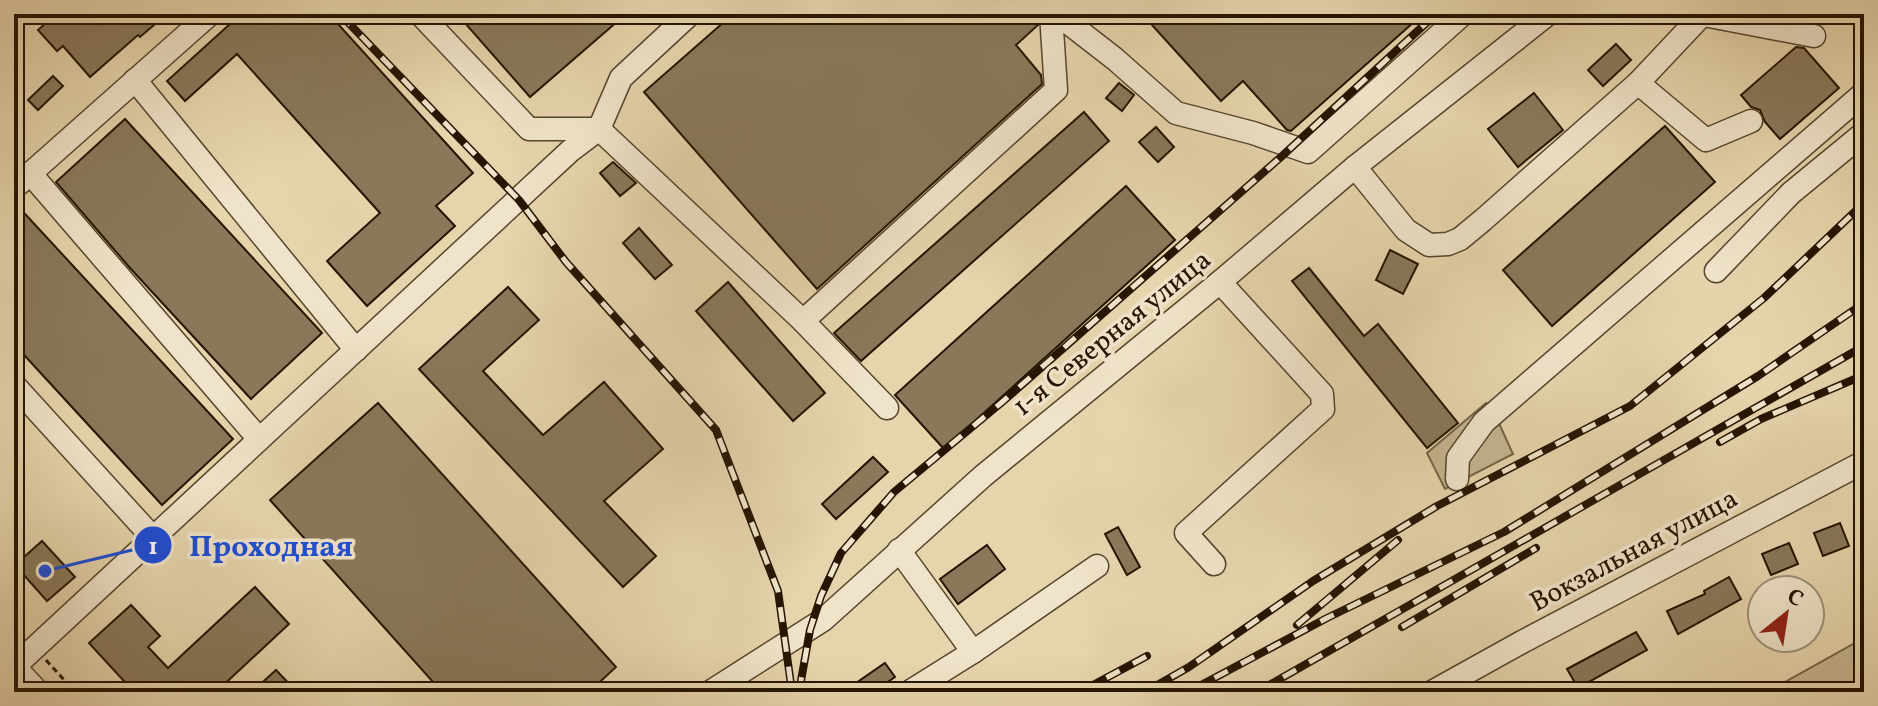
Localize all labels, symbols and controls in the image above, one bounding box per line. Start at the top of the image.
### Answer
street label: 1-я Северная улица [1005,242,1220,426]
street label: Вокзальная улица [1523,480,1745,623]
callout: Проходная [133,518,369,572]
text: Проходная [189,527,353,569]
text: 1 [148,531,158,565]
north arrow [1746,574,1826,654]
text: С [1781,582,1809,616]

